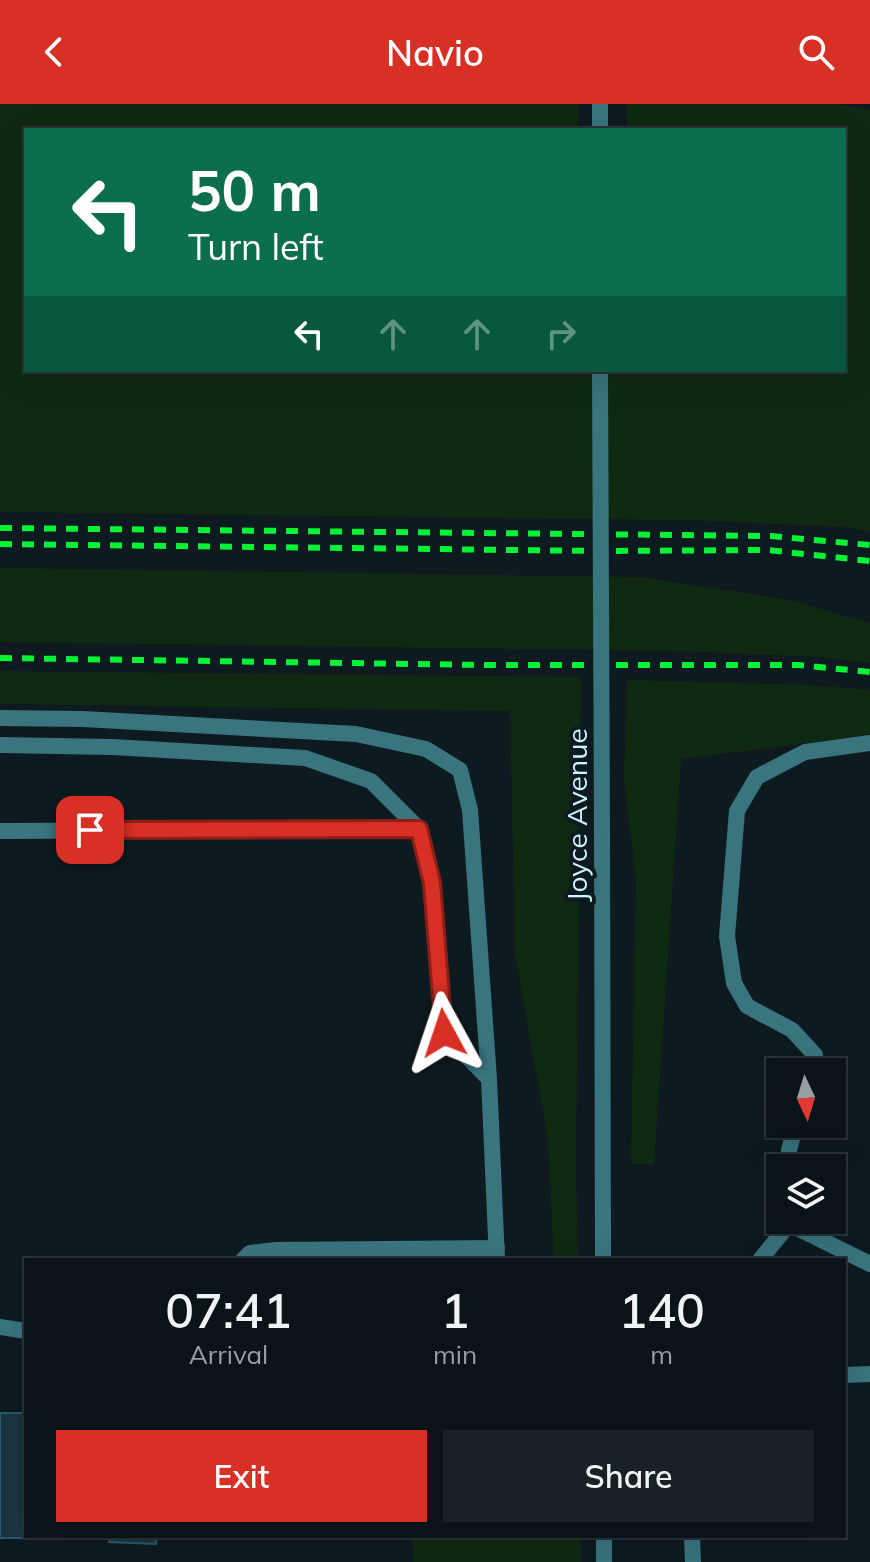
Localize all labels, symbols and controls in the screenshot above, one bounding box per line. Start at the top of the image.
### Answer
icon: back [32,30,76,74]
text: Navio [386,30,484,75]
icon: search [794,30,838,74]
text: 50 m [188,155,321,225]
icon: left [56,160,160,264]
text: Turn left [188,224,324,269]
icon: left [287,312,331,356]
icon: ahead [371,312,415,356]
icon: ahead [455,312,499,356]
icon: right [539,312,583,356]
street label: Joyce Avenue [559,728,594,902]
pin [56,796,124,864]
icon: arrive [68,808,112,852]
position arrow [402,991,486,1075]
north arrow [766,1058,846,1138]
map controls [766,1058,846,1234]
button: layers [766,1154,846,1234]
text: 07:41 [165,1280,292,1340]
text: 1 [441,1280,469,1340]
text: 140 [618,1280,705,1340]
text: Arrival [189,1338,268,1371]
text: min [433,1338,477,1371]
text: m [650,1338,673,1371]
button: Exit [56,1430,427,1522]
button: Share [443,1430,814,1522]

